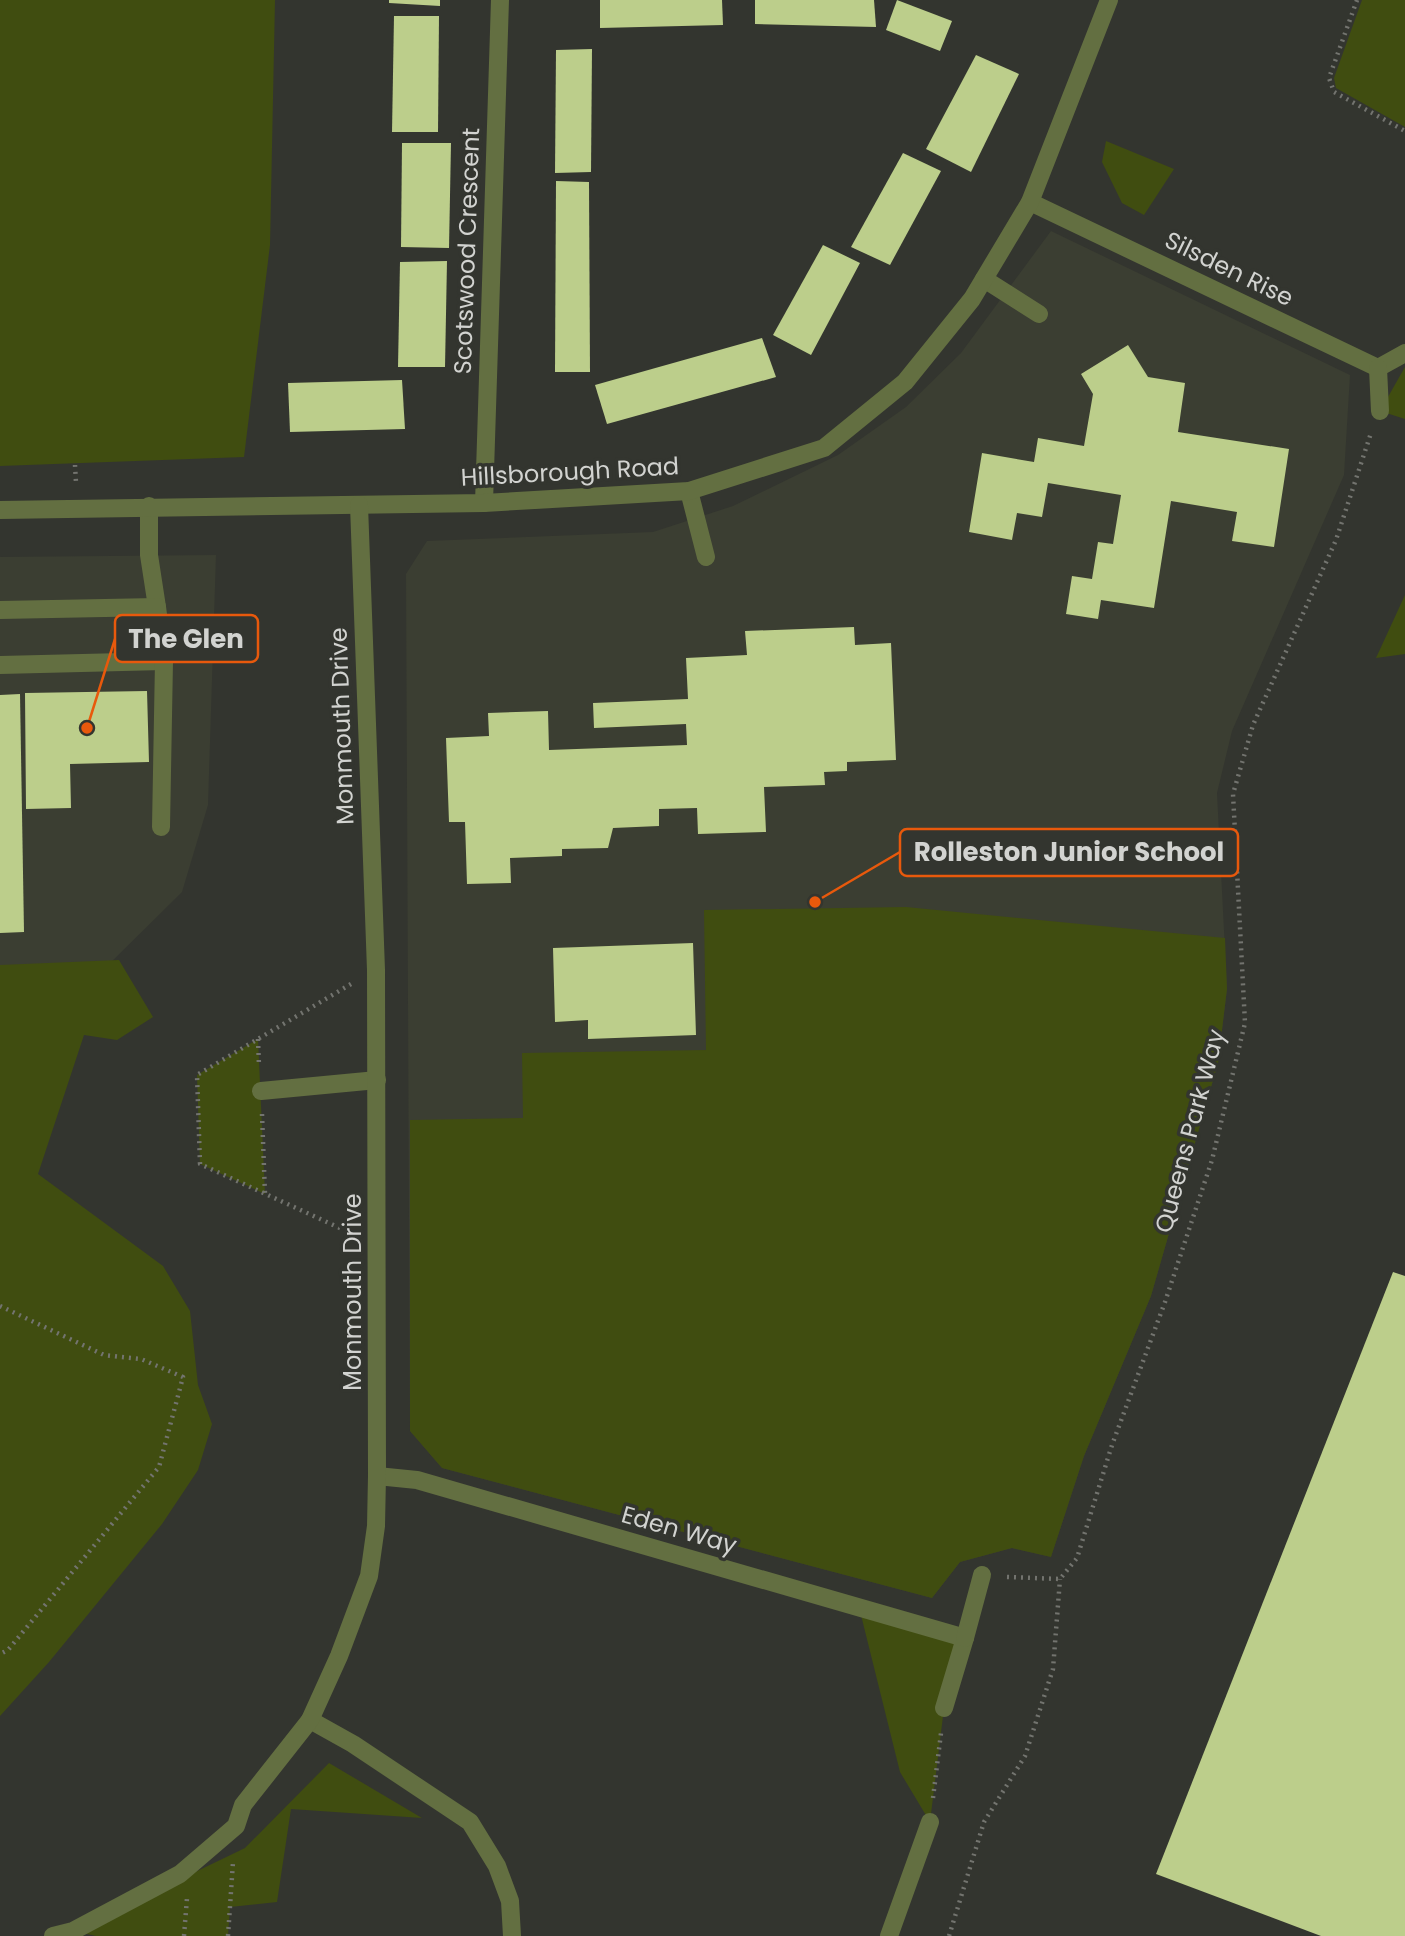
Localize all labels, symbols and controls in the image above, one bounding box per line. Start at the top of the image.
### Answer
street label: Scotswood Crescent [446,127,487,375]
street label: Silsden Rise [1159,223,1299,314]
street label: Hillsborough Road [460,449,680,494]
callout: The Glen [115,615,258,662]
text: The Glen [128,621,244,657]
street label: Monmouth Drive [322,627,361,825]
callout: Rolleston Junior School [900,829,1238,876]
text: Rolleston Junior School [914,834,1224,870]
street label: Queens Park Way [1146,1025,1233,1236]
street label: Monmouth Drive [336,1193,369,1391]
street label: Eden Way [618,1497,741,1562]

